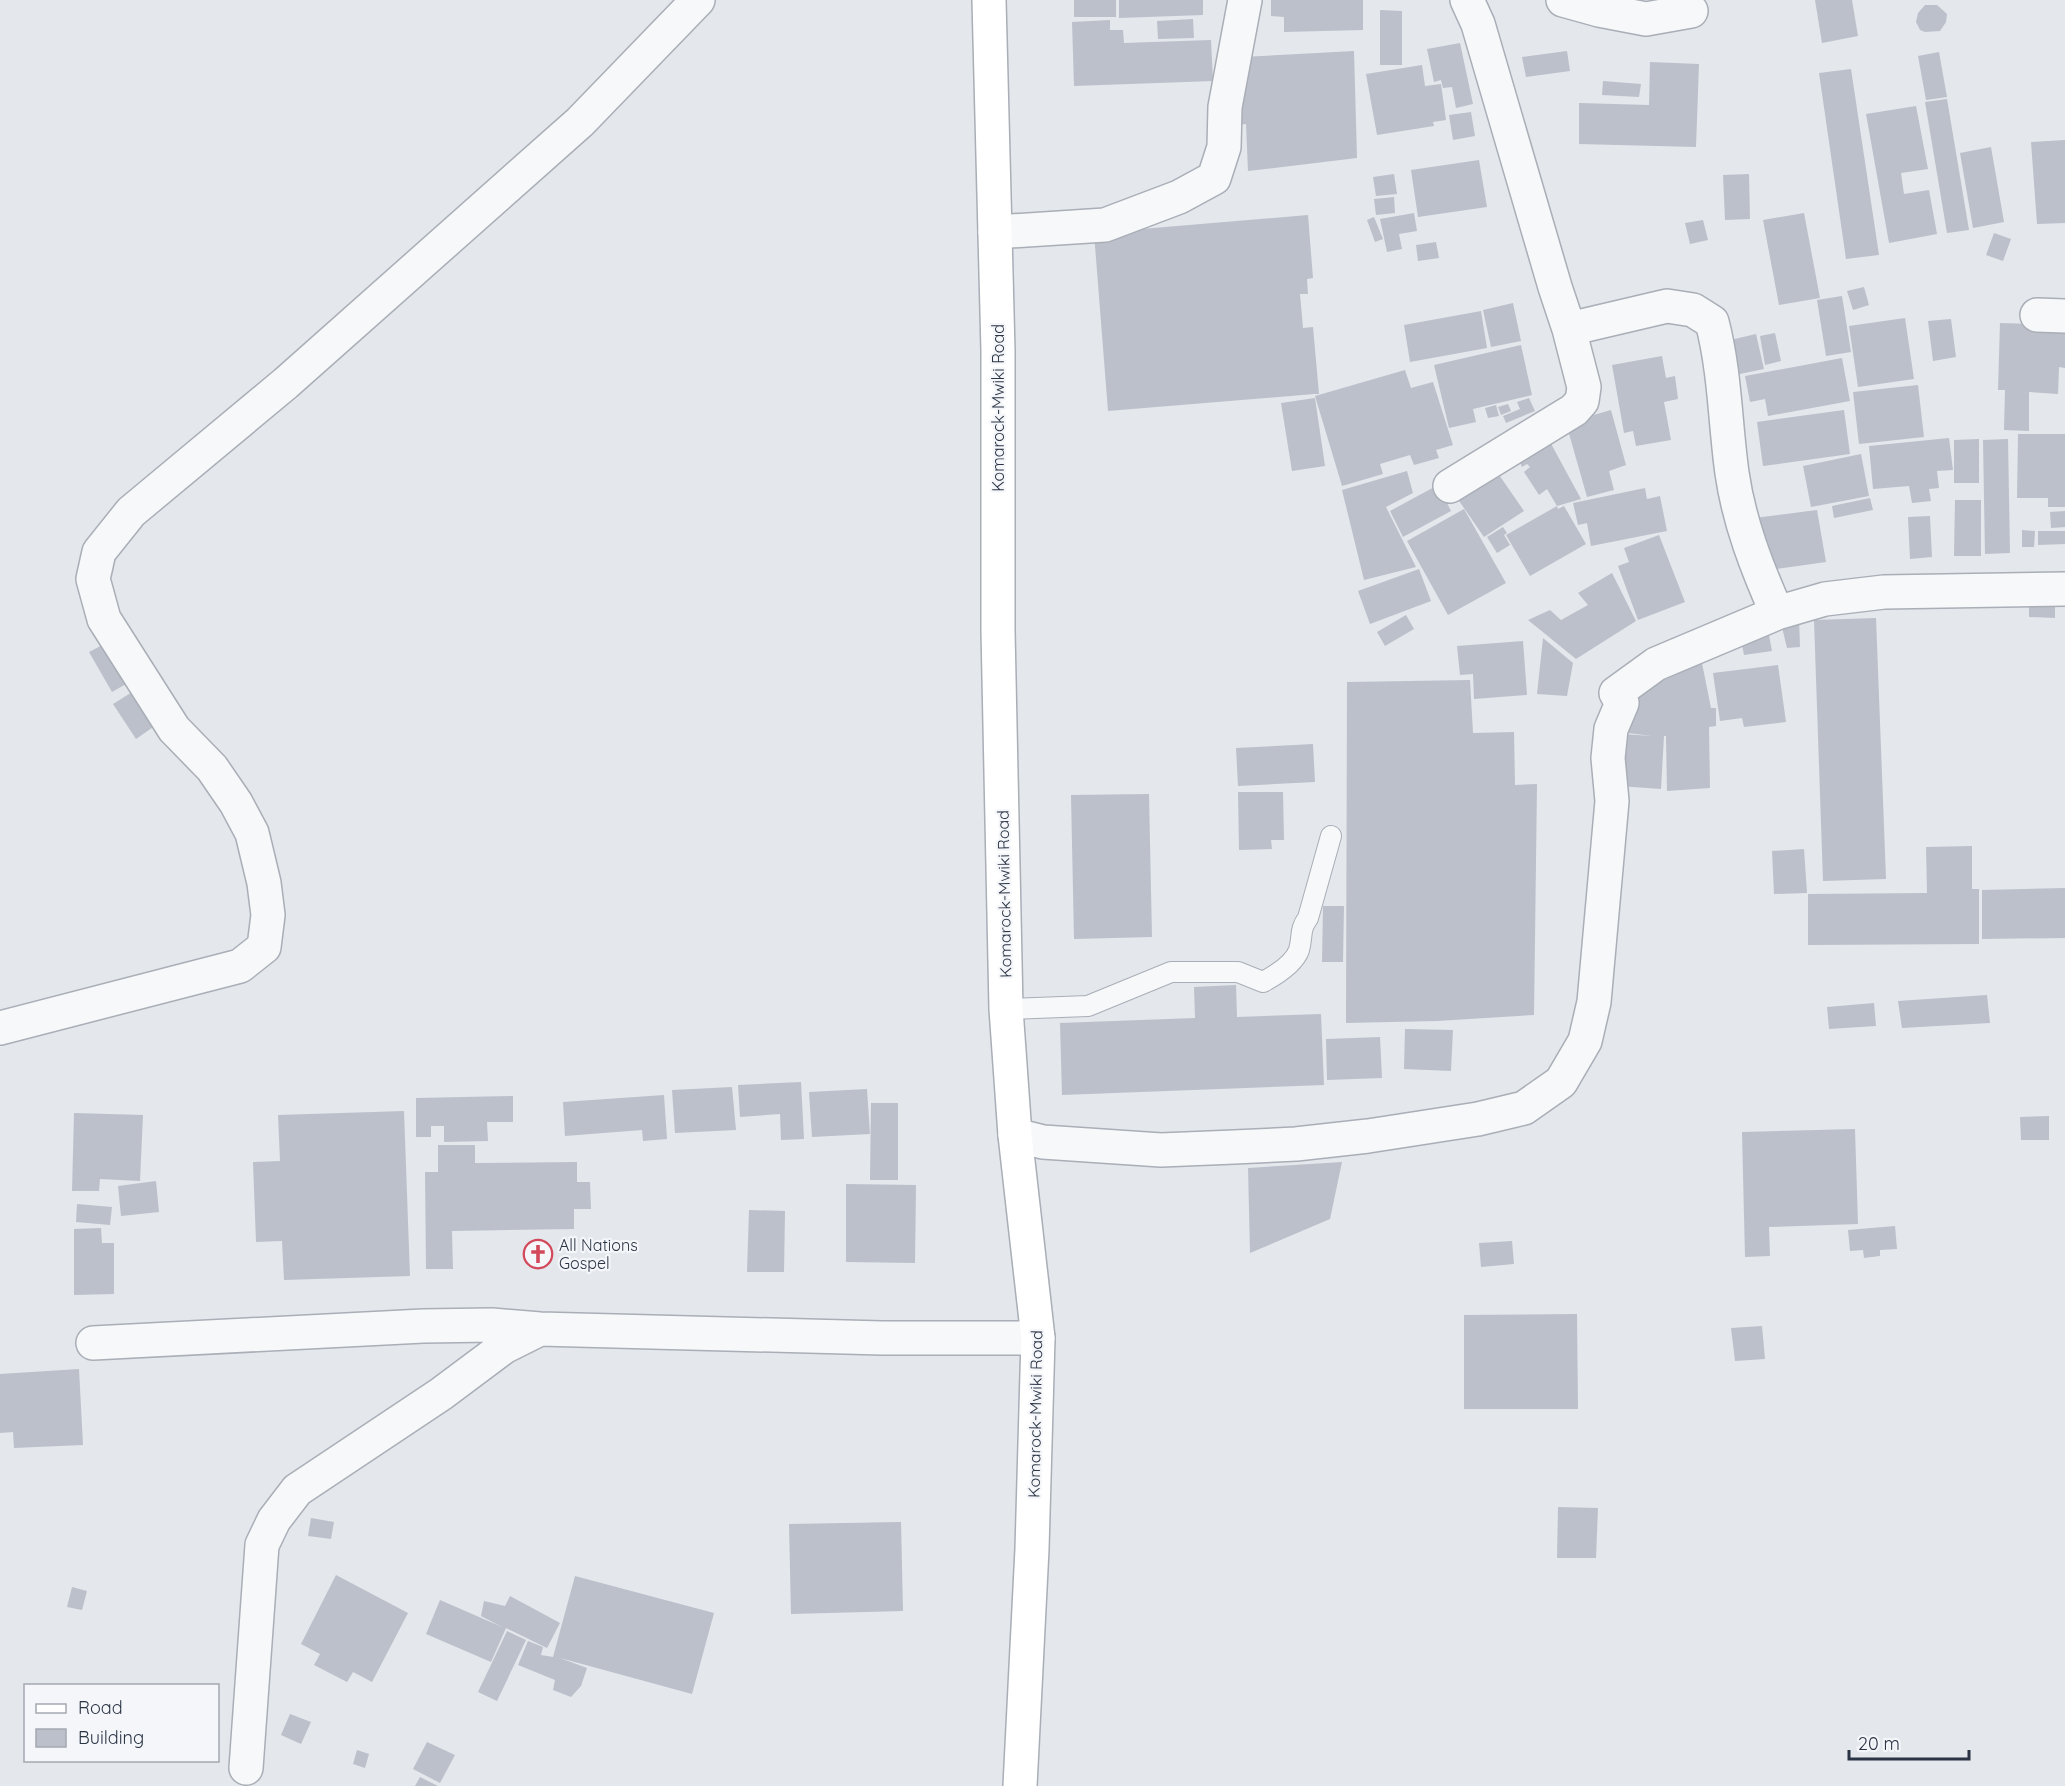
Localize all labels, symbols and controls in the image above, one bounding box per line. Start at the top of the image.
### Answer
street label: Komarock-Mwiki Road [988,324,1008,492]
street label: Komarock-Mwiki Road [993,810,1015,978]
place label: All Nations Gospel [559,1235,638,1273]
church icon: All Nations Gospel [522,1238,554,1270]
street label: Komarock-Mwiki Road [1024,1330,1046,1498]
legend [24,1684,219,1762]
text: Road [78,1696,123,1719]
scale bar [1849,1723,1969,1761]
text: Building [78,1726,144,1749]
text: 20 m [1858,1732,1900,1755]

